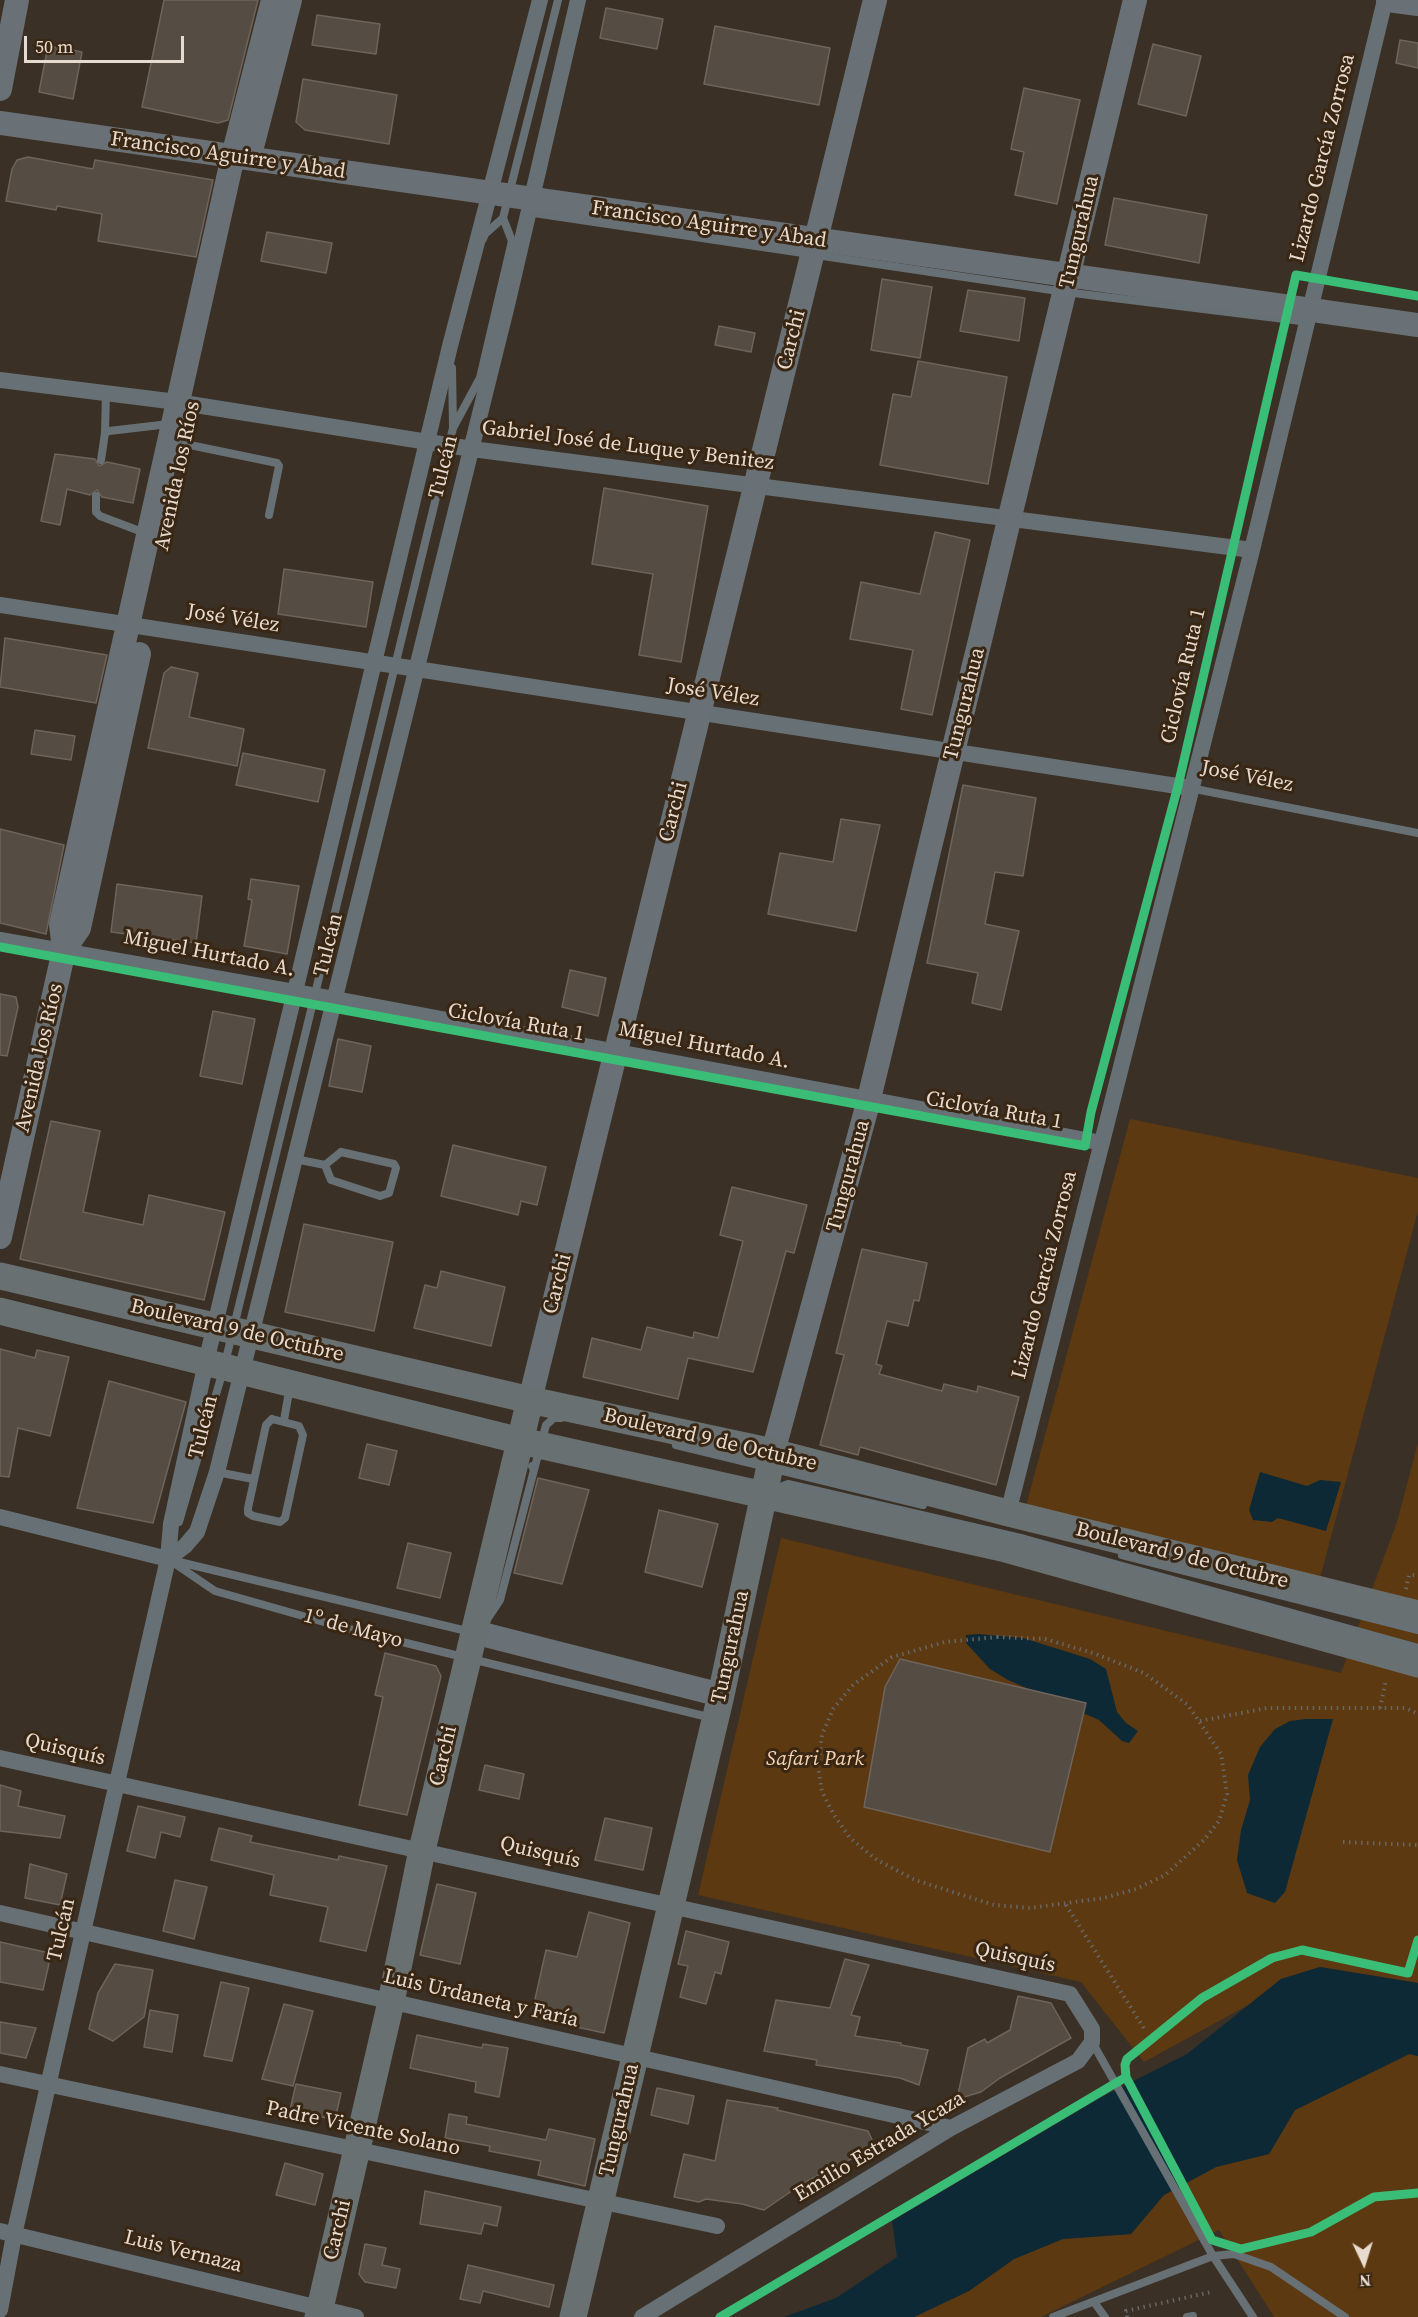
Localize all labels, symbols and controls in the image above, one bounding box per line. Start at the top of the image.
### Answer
scale bar [27,24,188,62]
text: 50 m [35,34,73,59]
street label: Lizardo García Zorrosa [1285,51,1361,265]
street label: Francisco Aguirre y Abad [109,127,347,185]
street label: Tungurahua [1055,173,1105,291]
street label: Francisco Aguirre y Abad [590,196,828,254]
street label: Carchi [772,307,812,373]
street label: Avenida los Ríos [150,399,206,553]
street label: Gabriel José de Luque y Benitez [480,416,776,476]
street label: Tulcán [424,433,464,501]
street label: José Vélez [185,599,281,639]
street label: Ciclovía Ruta 1 [1156,606,1212,746]
street label: Tungurahua [939,645,991,763]
street label: José Vélez [665,673,761,713]
street label: José Vélez [1199,756,1295,798]
street label: Carchi [654,779,694,845]
street label: Tulcán [309,911,349,979]
street label: Miguel Hurtado A. [121,925,297,983]
street label: Avenida los Ríos [11,981,69,1135]
street label: Ciclovía Ruta 1 [446,999,586,1047]
street label: Miguel Hurtado A. [616,1017,792,1075]
street label: Ciclovía Ruta 1 [924,1087,1064,1135]
street label: Tungurahua [822,1117,876,1235]
street label: Lizardo García Zorrosa [1007,1168,1083,1382]
street label: Carchi [538,1251,578,1317]
street label: Boulevard 9 de Octubre [128,1294,346,1368]
street label: Tulcán [184,1393,224,1461]
street label: Boulevard 9 de Octubre [601,1403,819,1477]
street label: Boulevard 9 de Octubre [1073,1517,1291,1595]
street label: Tungurahua [707,1588,755,1706]
street label: 1º de Mayo [301,1604,405,1654]
street label: Carchi [425,1723,463,1789]
street label: Quisquís [22,1729,108,1771]
park label: Safari Park [766,1747,864,1773]
street label: Quisquís [497,1832,583,1874]
street label: Tulcán [42,1896,82,1964]
street label: Quisquís [972,1937,1058,1979]
street label: Luis Urdaneta y Faría [381,1964,581,2034]
street label: Tungurahua [595,2061,645,2179]
street label: Emilio Estrada Ycaza [790,2086,970,2208]
street label: Padre Vicente Solano [264,2096,462,2162]
street label: Carchi [319,2197,357,2263]
street label: Luis Vernaza [122,2225,244,2279]
north arrow [1334,2233,1394,2293]
text: N [1359,2270,1372,2292]

